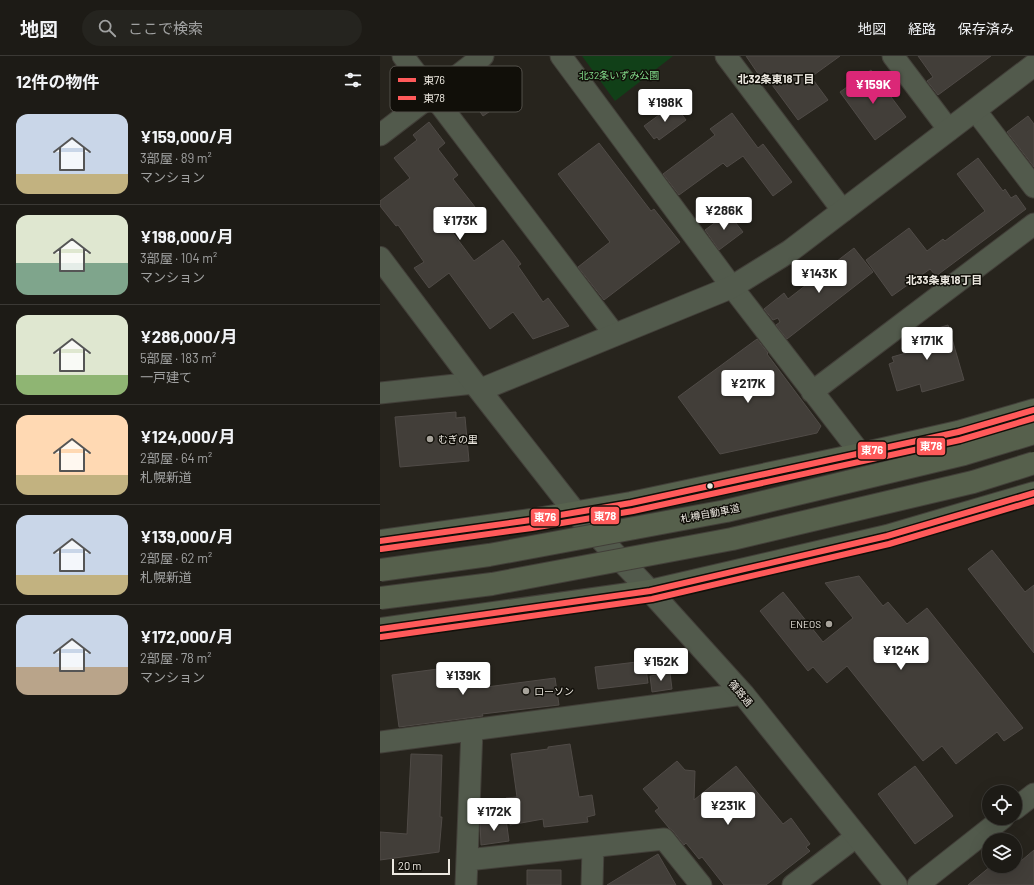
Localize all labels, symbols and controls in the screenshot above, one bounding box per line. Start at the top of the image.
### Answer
search box [82,10,362,46]
text: 地図 [20,17,58,40]
icon: search [96,17,118,39]
text: ここで検索 [128,19,203,37]
text: 地図 [858,20,886,37]
text: 経路 [908,20,936,37]
text: 保存済み [958,20,1014,37]
legend [390,66,522,112]
icon: filters [342,69,364,91]
park label: 北32条いずみ公園 [579,69,659,81]
text: 12件の物件 [16,71,100,91]
pin: ¥159K [845,71,901,105]
district label: 北32条東18丁目 [738,72,814,85]
text: 東76 [423,73,445,86]
text: ¥159K [855,76,891,92]
pin: ¥198K [637,89,693,123]
text: 東78 [423,91,445,104]
text: ¥198K [647,94,683,110]
text: ¥159,000/月 [140,126,234,146]
icon: home [48,130,96,178]
text: 3部屋 · 89 m² [140,150,212,166]
text: マンション [140,169,205,185]
pin: ¥286K [696,197,752,231]
text: ¥286K [705,202,743,218]
pin: ¥173K [432,207,488,241]
text: ¥173K [442,212,478,228]
text: ¥198,000/月 [140,226,234,246]
icon: home [48,231,96,279]
text: 3部屋 · 104 m² [140,250,217,266]
pin: ¥143K [791,260,847,294]
text: ¥143K [801,265,837,281]
text: マンション [140,269,205,285]
district label: 北33条東18丁目 [906,273,982,286]
text: ¥286,000/月 [140,326,238,346]
pin: ¥171K [899,327,955,361]
icon: home [48,331,96,379]
text: ¥171K [911,332,943,348]
text: 5部屋 · 183 m² [140,350,216,366]
text: 一戸建て [140,369,192,385]
pin: ¥217K [720,370,776,404]
text: ¥217K [730,375,766,391]
text: ¥124,000/月 [140,426,236,446]
icon: home [48,431,96,479]
place label: むぎの里 [438,433,478,445]
marker: むぎの里 [425,434,435,444]
line badge: 東78 [916,437,946,456]
text: 東78 [920,439,942,452]
line badge: 東76 [857,441,887,460]
text: 東76 [861,443,883,456]
text: 2部屋 · 64 m² [140,450,212,466]
text: 札幌新道 [140,469,192,485]
unlabelled marker [705,481,715,491]
street label: 札樽自動車道 [679,501,741,525]
line badge: 東78 [590,506,620,525]
line badge: 東76 [530,508,560,527]
text: 東78 [594,509,616,522]
text: 東76 [534,510,556,523]
text: ¥139,000/月 [140,526,234,546]
icon: home [48,531,96,579]
text: 2部屋 · 62 m² [140,550,212,566]
text: 札幌新道 [140,569,192,585]
place label: ENEOS [790,618,821,630]
marker: ENEOS [824,619,834,629]
text: ¥172,000/月 [140,626,234,646]
icon: home [48,631,96,679]
pin: ¥124K [873,637,929,671]
text: ¥124K [883,642,919,658]
pin: ¥152K [633,648,689,682]
text: 2部屋 · 78 m² [140,650,211,666]
text: ¥152K [643,653,679,669]
pin: ¥139K [435,662,491,696]
text: ¥139K [445,667,481,683]
text: マンション [140,669,205,685]
street label: 篠路通 [727,678,755,708]
place label: ローソン [534,685,574,697]
marker: ローソン [521,686,531,696]
map controls [982,785,1022,873]
button: locate [982,785,1022,825]
pin: ¥231K [700,792,756,826]
text: ¥231K [710,797,746,813]
pin: ¥172K [466,798,522,832]
text: ¥172K [476,803,512,819]
button: layers [982,833,1022,873]
scale bar [392,857,450,876]
text: 20 m [398,859,421,872]

